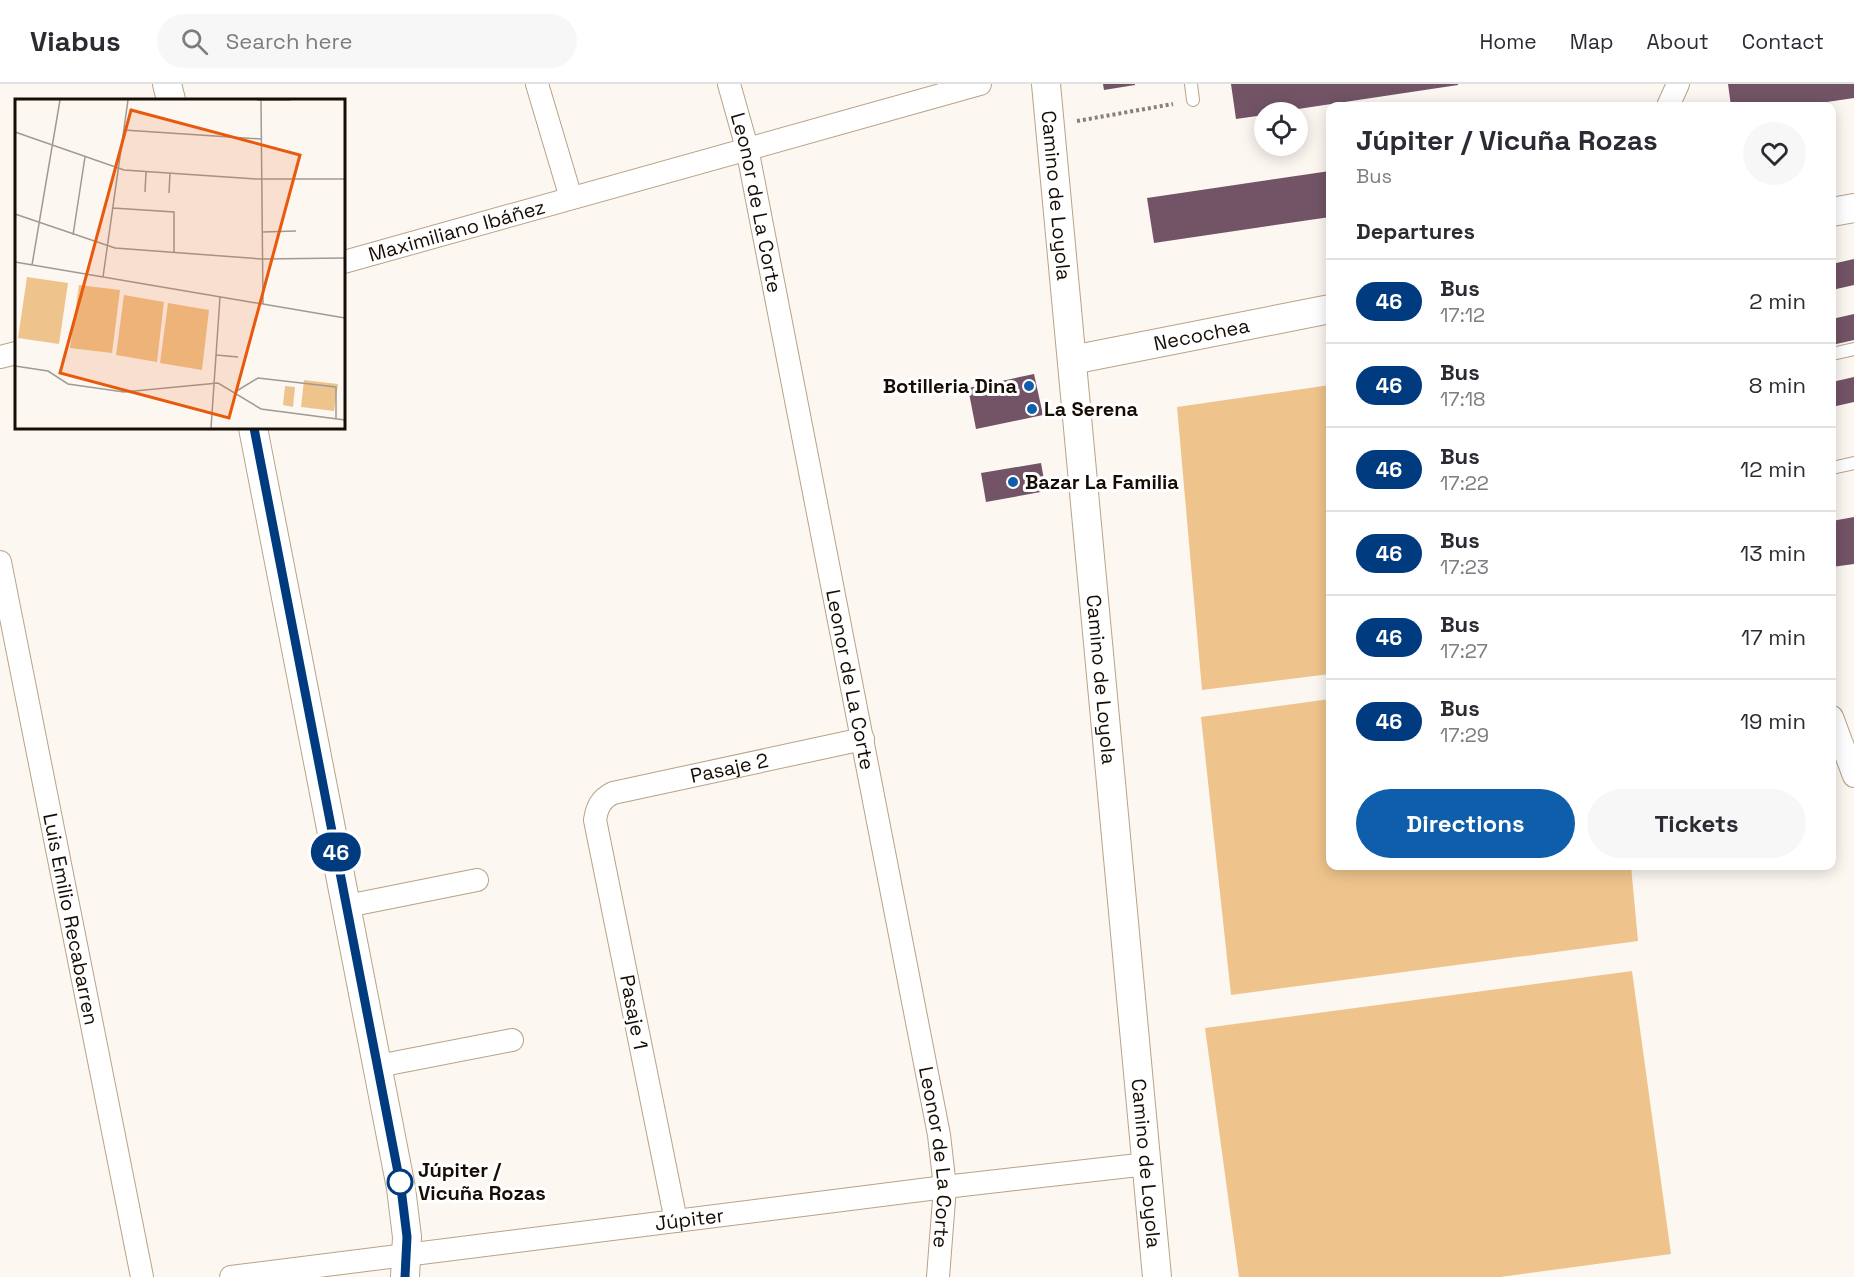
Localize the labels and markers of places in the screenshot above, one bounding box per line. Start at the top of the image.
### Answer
place label: Botilleria Dina [883,373,1017,399]
marker: Botilleria Dina [1022,379,1036,393]
place label: La Serena [1044,396,1139,422]
marker: La Serena [1025,402,1039,416]
place label: Bazar La Familia [1025,469,1179,495]
marker: Bazar La Familia [1006,475,1020,489]
place label: Júpiter / Vicuña Rozas [418,1157,546,1206]
marker: Júpiter / Vicuña Rozas [387,1169,413,1195]

